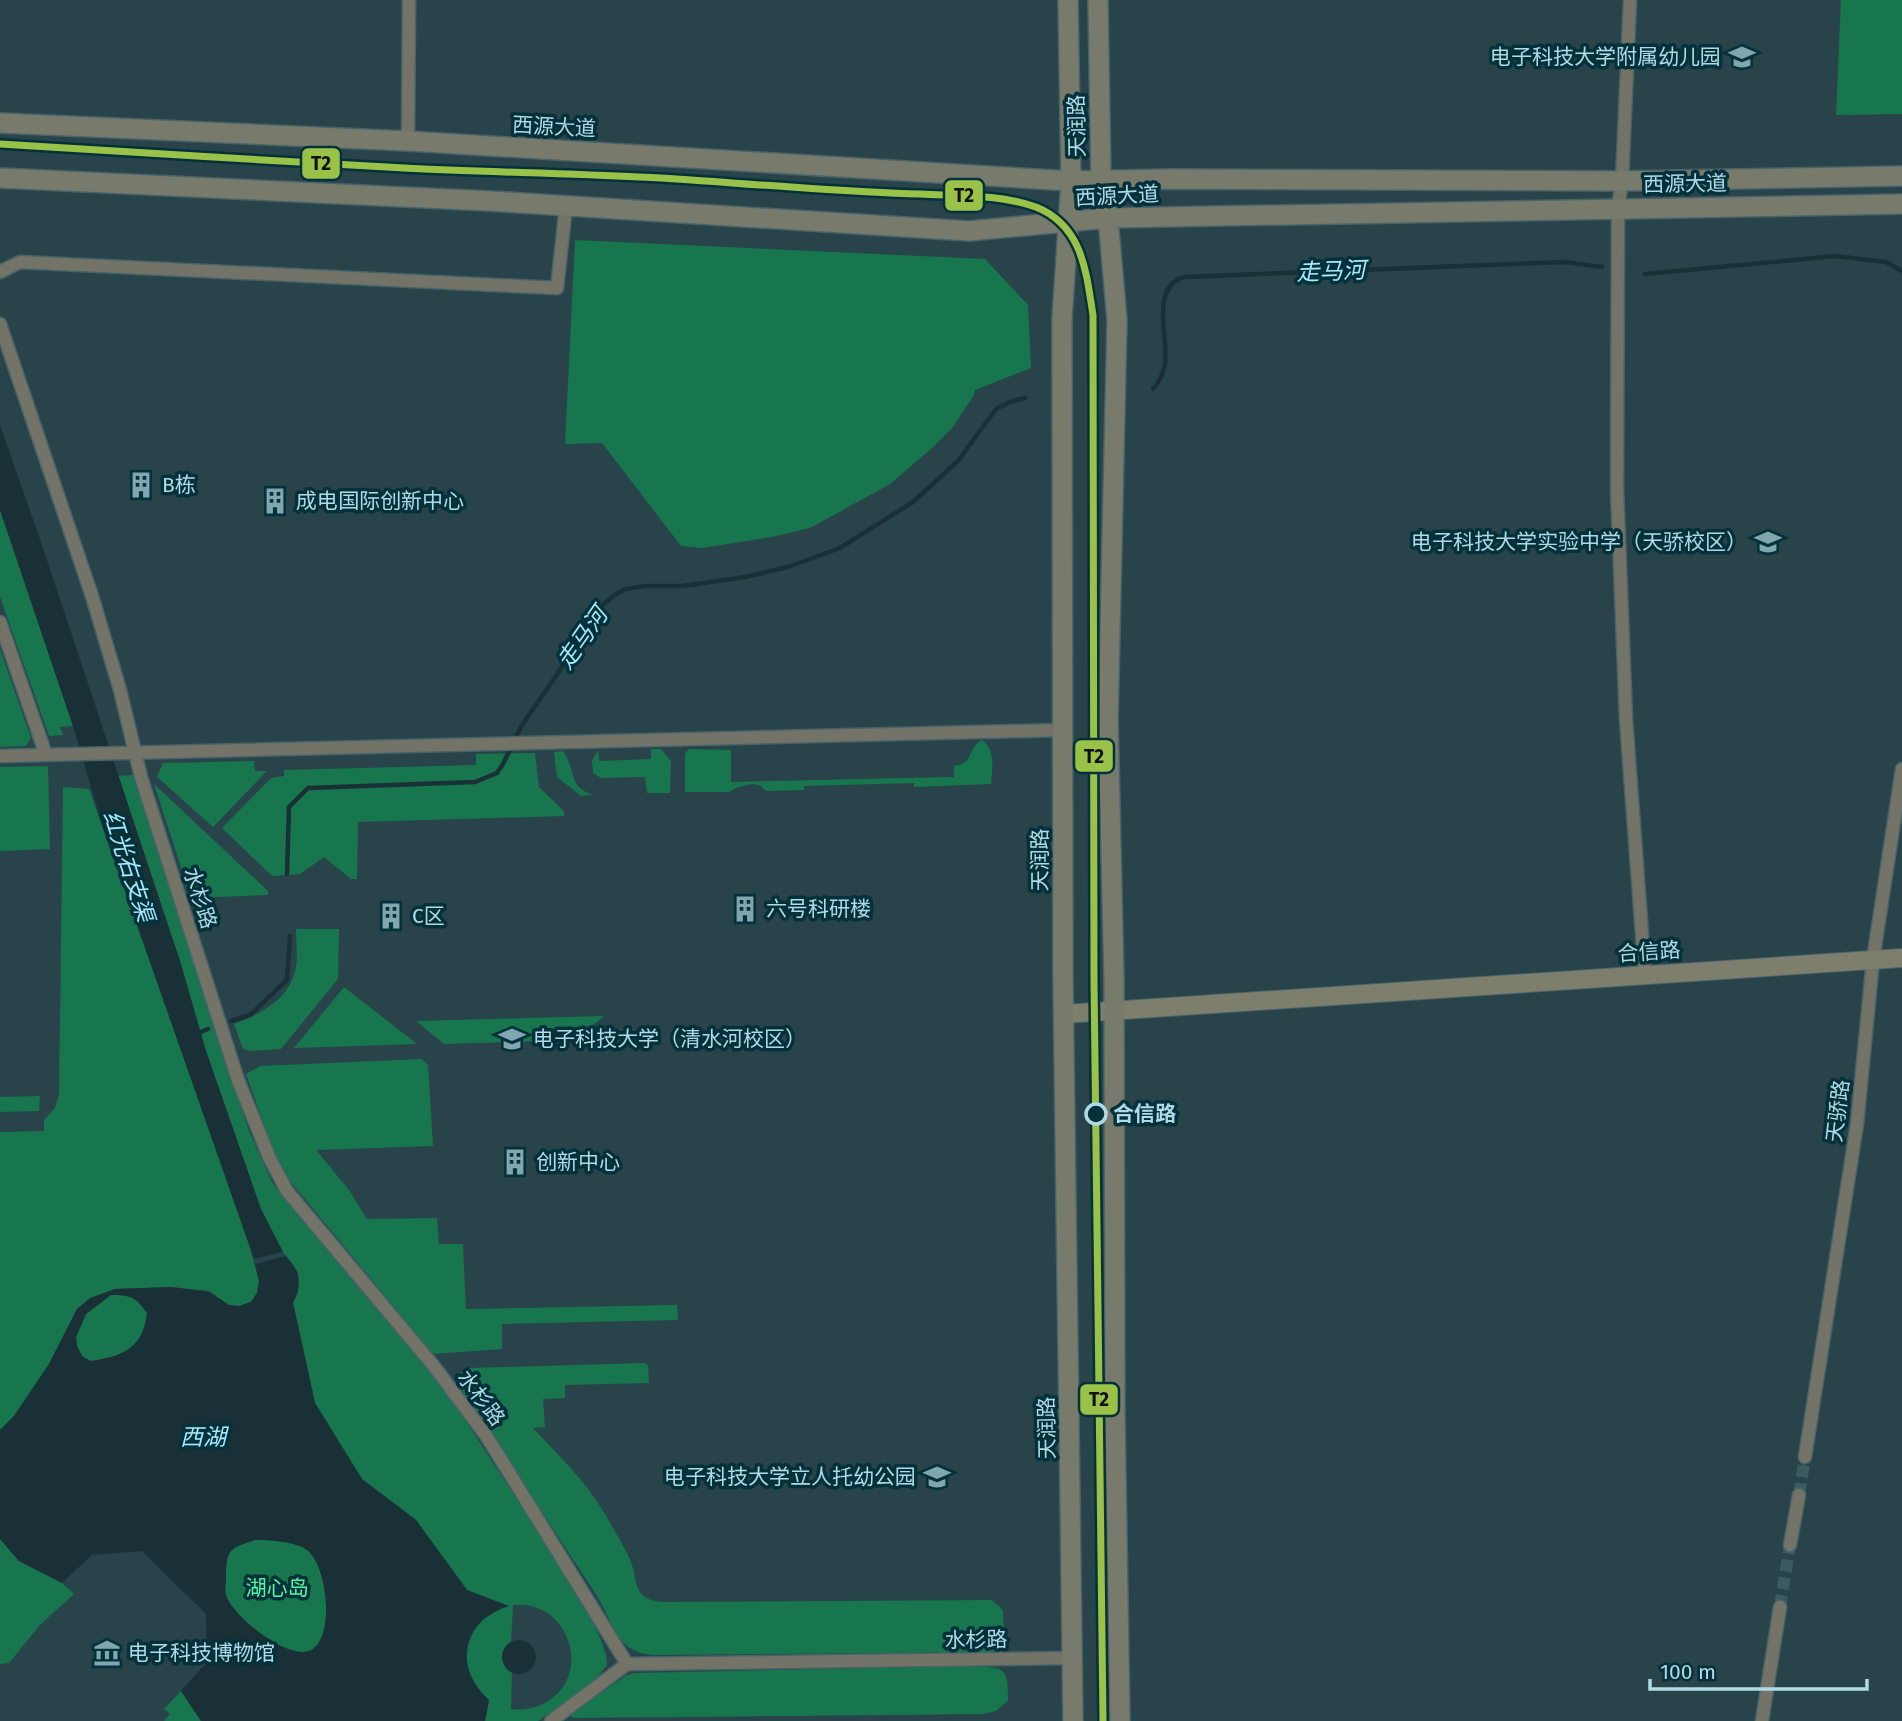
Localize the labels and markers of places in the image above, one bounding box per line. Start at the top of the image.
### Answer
school or university icon: 电子科技大学附属幼儿园 [1727,42,1757,72]
place label: 电子科技大学附属幼儿园 [1490,44,1721,70]
building icon: B栋 [126,470,156,500]
place label: B栋 [162,472,196,498]
building icon: 成电国际创新中心 [260,486,290,516]
place label: 成电国际创新中心 [296,488,464,514]
school or university icon: 电子科技大学实验中学（天骄校区） [1753,527,1783,557]
place label: 电子科技大学实验中学（天骄校区） [1411,529,1747,555]
building icon: 六号科研楼 [730,894,760,924]
place label: 六号科研楼 [766,896,871,922]
building icon: C区 [376,901,406,931]
place label: C区 [412,903,445,929]
school or university icon: 电子科技大学（清水河校区） [497,1024,527,1054]
place label: 电子科技大学（清水河校区） [533,1026,806,1052]
place label: 合信路 [1113,1101,1176,1127]
marker: 合信路 [1085,1103,1107,1125]
building icon: 创新中心 [500,1147,530,1177]
place label: 创新中心 [536,1149,620,1175]
school or university icon: 电子科技大学立人托幼公园 [922,1462,952,1492]
place label: 电子科技大学立人托幼公园 [664,1464,916,1490]
museum icon: 电子科技博物馆 [92,1638,122,1668]
place label: 电子科技博物馆 [128,1640,275,1666]

